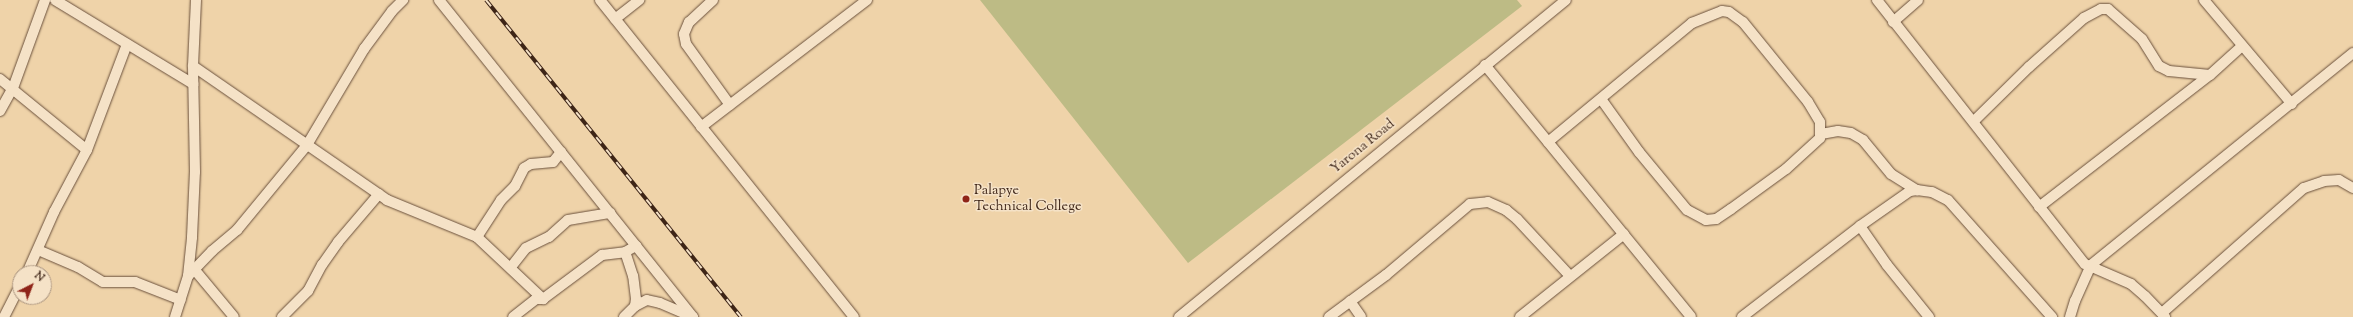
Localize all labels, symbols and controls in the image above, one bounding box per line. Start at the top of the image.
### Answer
street label: Yarona Road [1328,116,1398,178]
place label: Palapye Technical College [974,183,1081,216]
marker: Palapye Technical College [961,194,971,204]
north arrow [12,265,52,305]
text: N [31,268,48,286]

